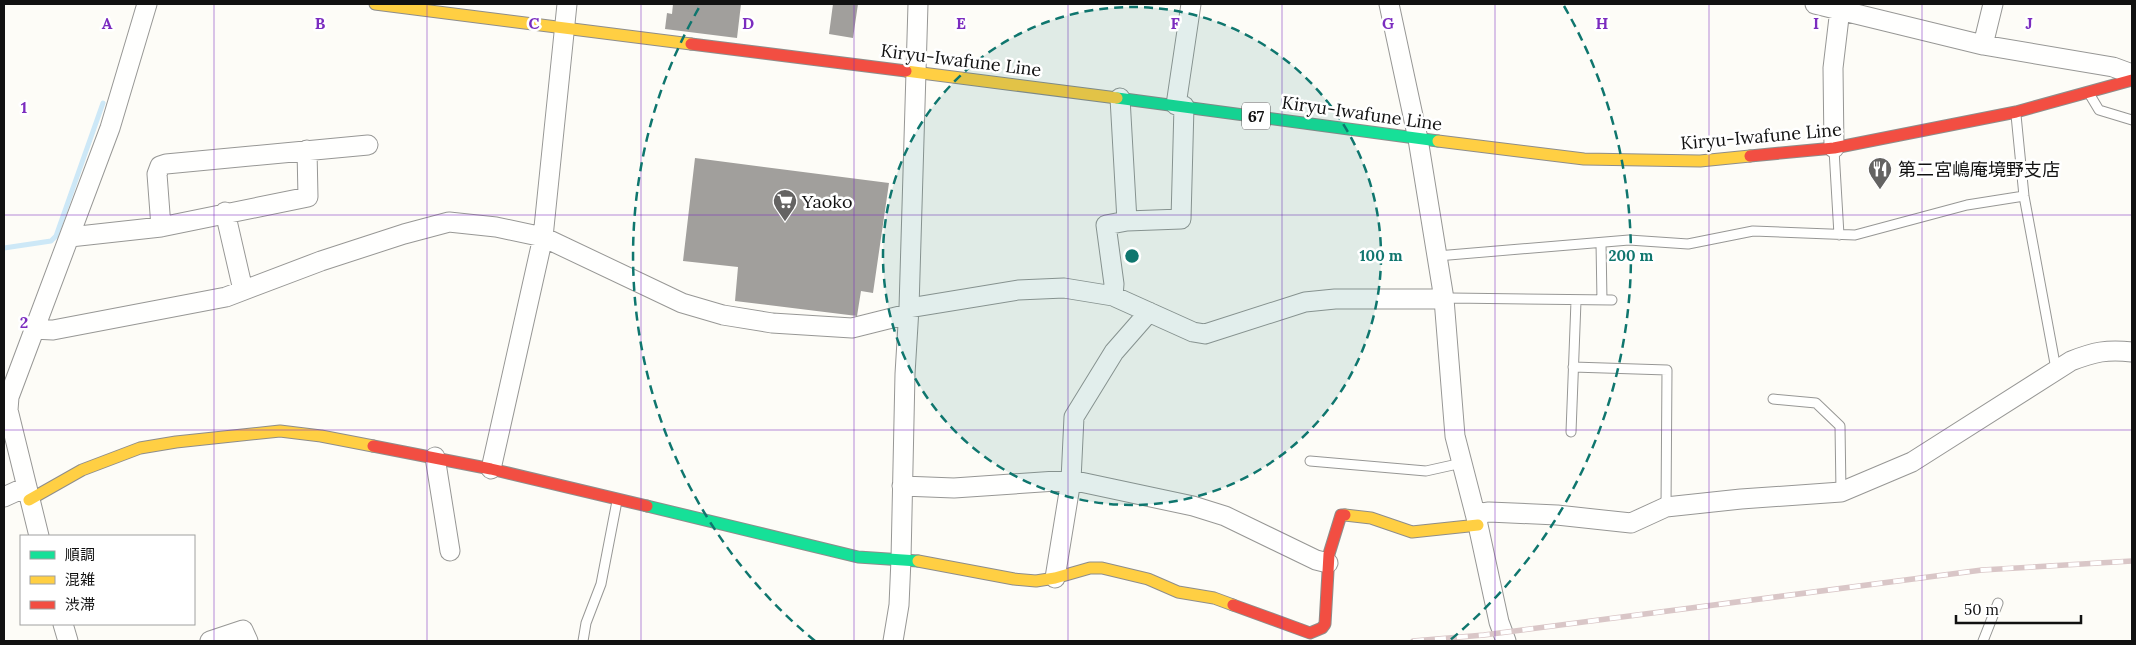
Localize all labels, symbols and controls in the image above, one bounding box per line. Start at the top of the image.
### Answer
text: A [102,13,113,33]
text: B [315,13,326,33]
text: C [528,13,540,33]
text: D [742,13,754,33]
text: E [956,13,966,33]
text: F [1170,13,1180,33]
text: G [1382,13,1394,33]
text: H [1596,13,1609,33]
text: I [1813,13,1819,33]
text: J [2025,13,2033,33]
street label: Kiryu-Iwafune Line [879,39,1043,81]
street label: Kiryu-Iwafune Line [1280,90,1444,136]
text: 1 [21,97,27,117]
road number: 67 [1242,102,1270,130]
street label: Kiryu-Iwafune Line [1679,117,1843,155]
restaurant icon: 第二宮嶋庵境野支店 [1867,156,1893,190]
place label: 第二宮嶋庵境野支店 [1898,158,2060,181]
supermarket icon: Yaoko [772,188,798,222]
place label: Yaoko [801,190,852,213]
text: 100 m [1360,246,1403,265]
text: 200 m [1609,246,1654,265]
centre of rings [1123,247,1141,265]
text: 2 [20,312,28,332]
legend [20,535,195,625]
text: 順調 [65,545,95,564]
text: 混雑 [65,570,95,589]
scale bar [1956,592,2081,624]
text: 渋滞 [65,595,95,614]
text: 50 m [1964,600,1999,619]

